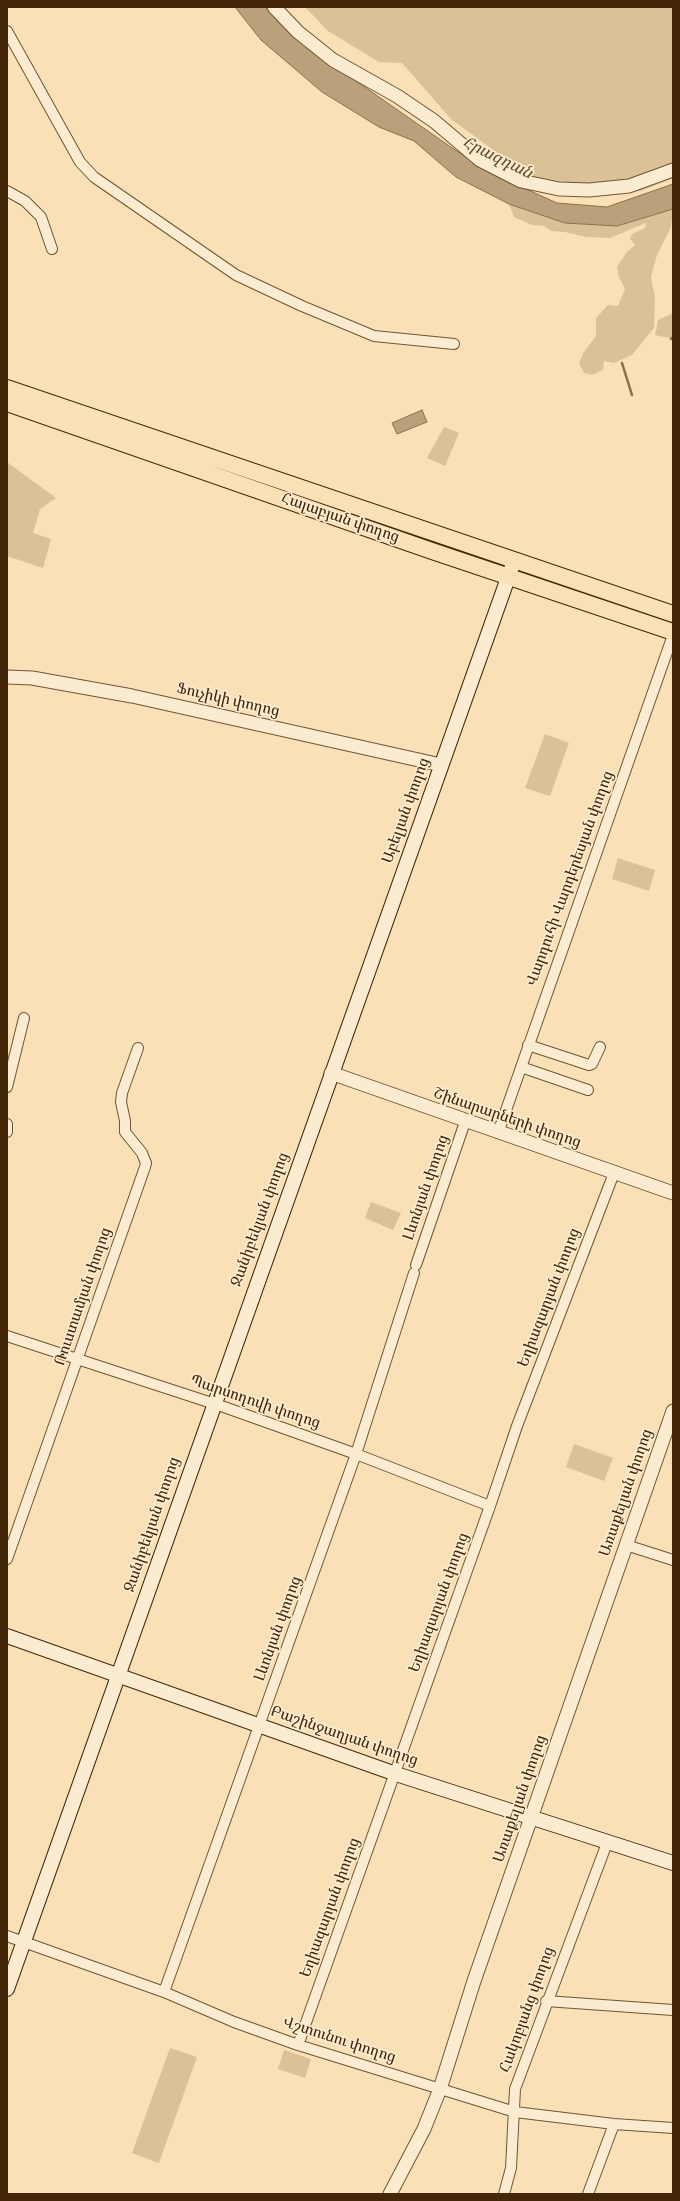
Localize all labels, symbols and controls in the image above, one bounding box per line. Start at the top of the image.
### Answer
water label: Հրազդան [459,134,535,184]
street label: Հալաբյան փողոց [278,490,402,548]
street label: Ֆուչիկի փողոց [175,680,281,722]
street label: Աբելյան փողոց [380,756,434,866]
street label: Վարդուհի Վարդերեսյան փողոց [524,769,618,989]
street label: Շինարարների փողոց [431,1085,583,1153]
street label: Լևոնյան փողոց [401,1133,453,1243]
street label: Ջանիբեկյան փողոց [228,1150,294,1290]
street label: Ռուստամյան փողոց [52,1225,116,1369]
street label: Եղիազարյան փողոց [515,1226,585,1370]
street label: Պարսողովի փողոց [188,1372,322,1434]
street label: Առաքելյան փողոց [597,1427,657,1559]
street label: Ջանիբեկյան փողոց [121,1455,185,1595]
street label: Եղիազարյան փողոց [406,1531,474,1675]
street label: Լևոնյան փողոց [252,1574,306,1684]
street label: Բաշինջաղյան փողոց [268,1703,420,1771]
street label: Առաքելյան փողոց [491,1733,551,1865]
street label: Եղիազարյան փողոց [297,1836,365,1980]
street label: Հակոբյանց փողոց [497,1945,559,2075]
street label: Վշտունու փողոց [280,2014,398,2068]

